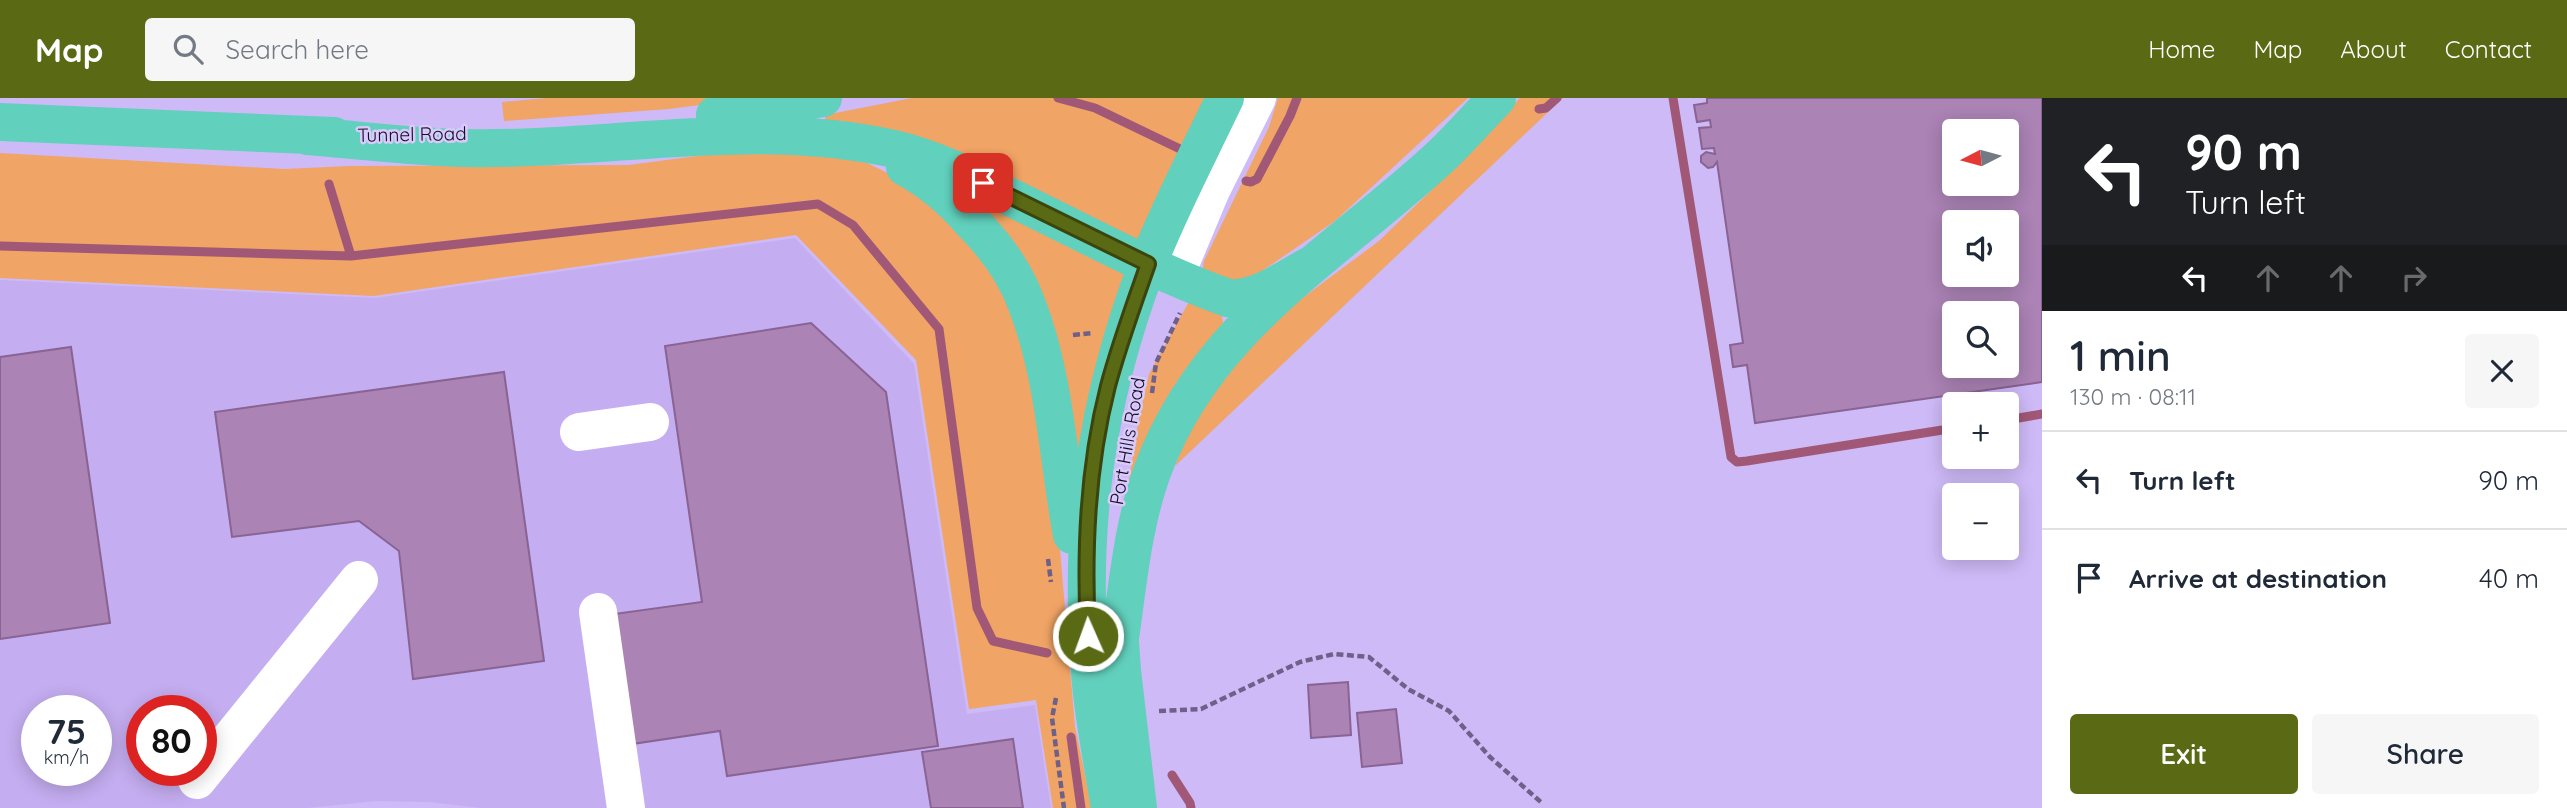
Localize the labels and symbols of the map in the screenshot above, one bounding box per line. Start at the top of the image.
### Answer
north arrow [1942,119,2020,196]
street label: Tunnel Road [357,121,467,147]
pin [953,153,1013,213]
street label: Port Hills Road [1104,375,1150,507]
position arrow [1051,599,1125,673]
speed limit sign: 80 [126,695,217,786]

